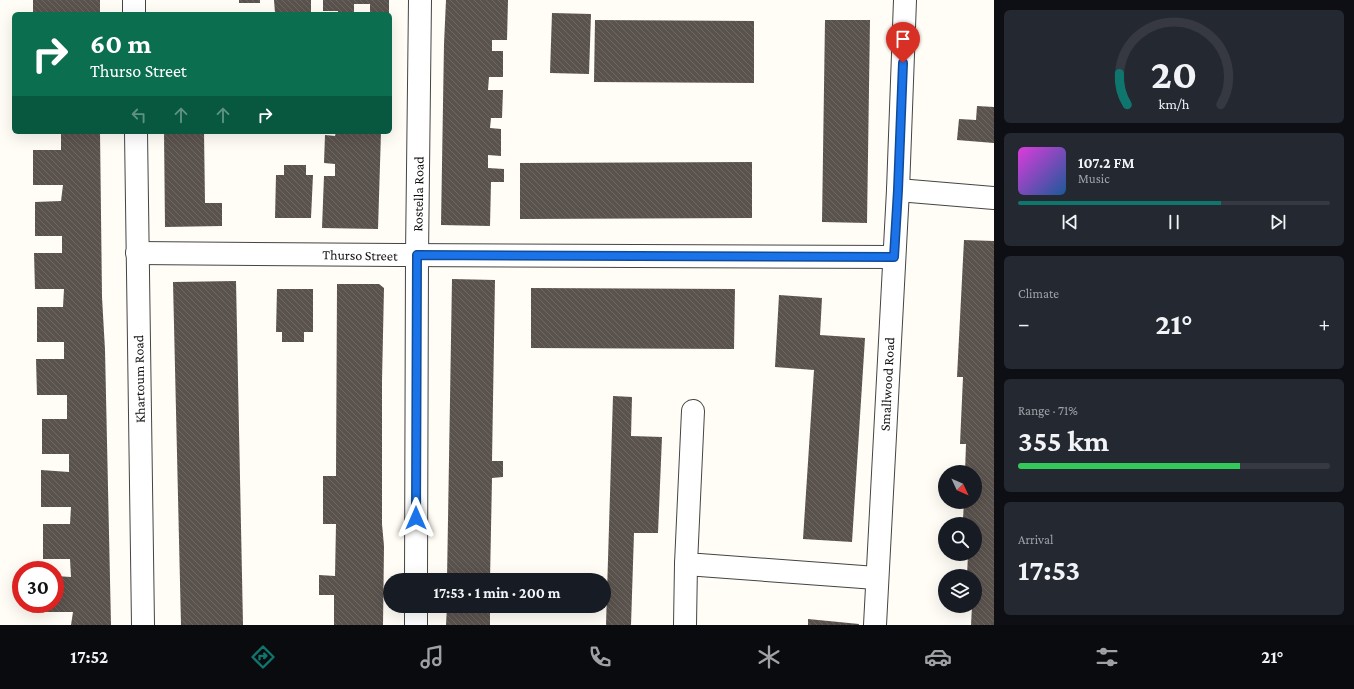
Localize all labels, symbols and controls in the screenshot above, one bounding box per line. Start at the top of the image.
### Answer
pin [886,22,920,63]
icon: right [24,28,76,80]
text: 60 m [90,28,151,59]
icon: arrive [892,28,914,50]
text: 20 [1151,50,1197,96]
text: Thurso Street [90,61,187,81]
text: km/h [1159,95,1190,111]
icon: left [128,104,150,126]
icon: ahead [170,104,192,126]
icon: ahead [212,104,234,126]
icon: right [254,104,276,126]
street label: Rostella Road [409,155,427,232]
text: 107.2 FM [1078,155,1135,171]
text: Music [1078,171,1110,186]
icon: previous [1059,211,1081,233]
icon: pause [1163,211,1185,233]
icon: next [1267,211,1289,233]
street label: Thurso Street [322,246,398,264]
text: Climate [1018,286,1059,301]
text: 21° [1155,307,1193,340]
text: − [1018,311,1030,336]
text: + [1318,311,1330,336]
street label: Khartoum Road [130,334,148,423]
street label: Smallwood Road [877,336,897,431]
text: Range · 71% [1018,403,1078,418]
text: 355 km [1018,424,1109,457]
north arrow [938,465,982,509]
map controls [938,465,982,613]
position arrow [395,497,437,539]
button: search [938,517,982,561]
text: Arrival [1018,532,1053,547]
text: 17:53 [1018,553,1080,586]
speed limit sign: 30 [12,561,64,613]
button: layers [938,569,982,613]
text: 17:53 · 1 min · 200 m [434,585,560,601]
icon: directions [249,643,277,671]
icon: music [418,643,446,671]
icon: phone [586,643,614,671]
icon: climate [755,643,783,671]
icon: car [924,643,952,671]
icon: filters [1093,643,1121,671]
text: 17:52 [70,647,108,667]
text: 21° [1261,647,1284,667]

